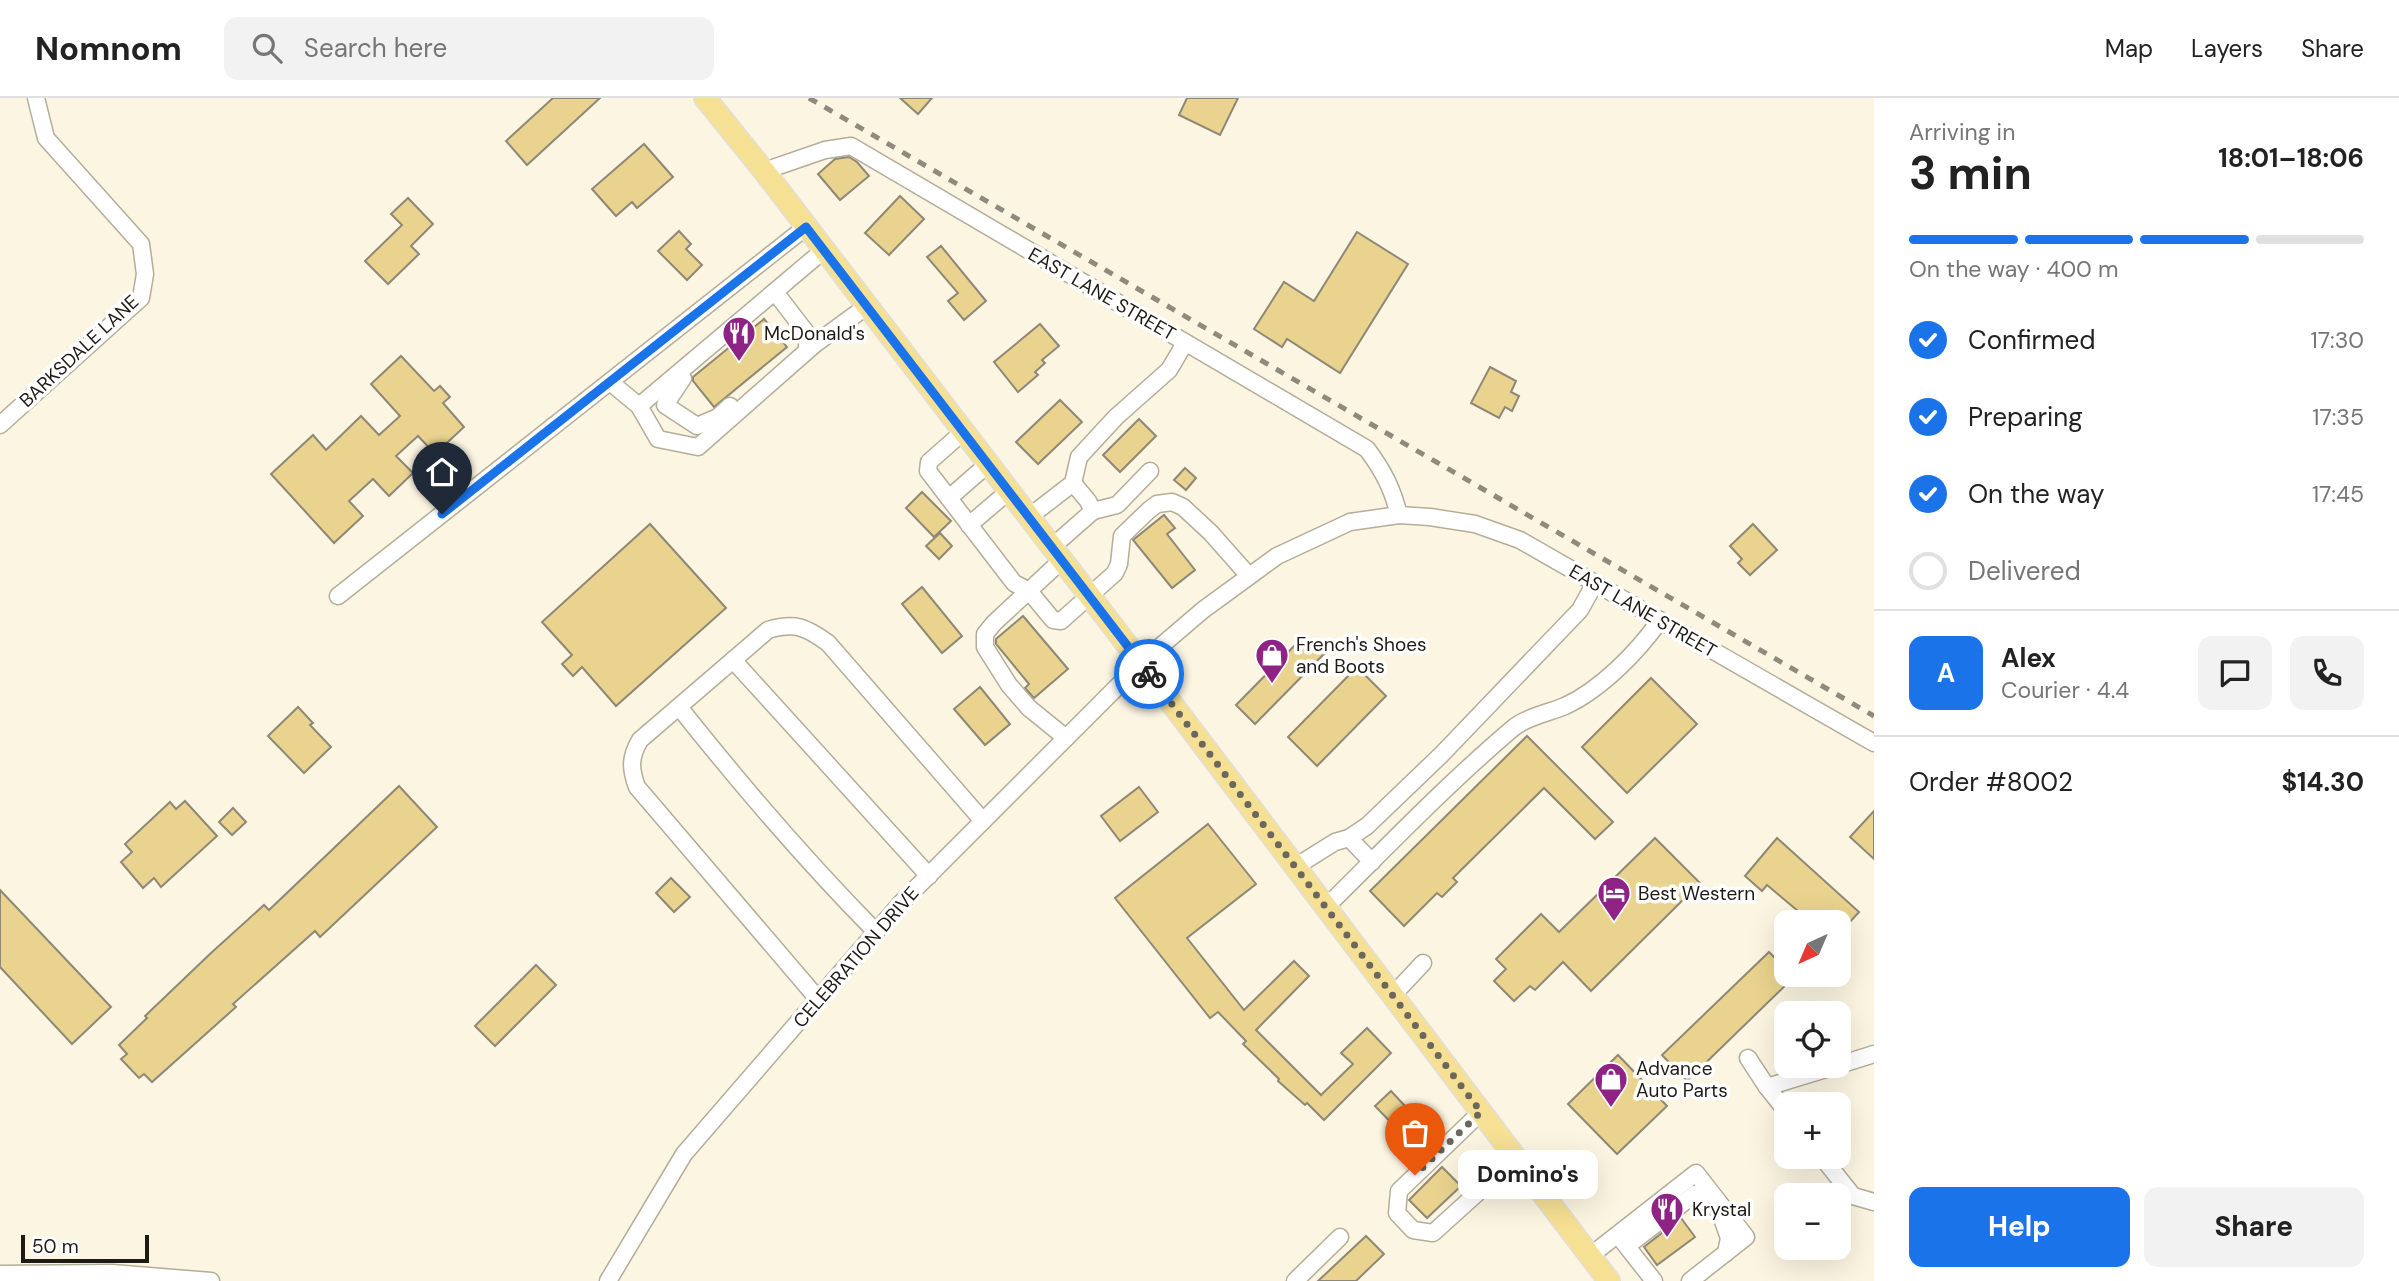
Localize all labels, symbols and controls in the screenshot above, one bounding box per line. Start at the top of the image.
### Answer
search box [224,17,714,80]
text: Nomnom [35,27,182,70]
icon: search [248,29,286,67]
text: Search here [304,31,447,65]
text: Map [2105,33,2153,64]
text: Layers [2191,33,2263,64]
text: Share [2301,33,2364,64]
text: Arriving in [1909,117,2015,147]
text: 18:01–18:06 [2218,141,2364,175]
text: 3 min [1909,143,2032,203]
street label: EAST LANE STREET [1024,242,1180,347]
text: On the way · 400 m [1909,254,2118,284]
street label: BARKSDALE LANE [14,289,144,413]
restaurant icon: McDonald's [720,314,758,363]
place label: McDonald's [764,321,865,346]
icon: check [1909,321,1947,359]
text: Confirmed [1968,323,2095,357]
text: 17:30 [2311,325,2364,355]
icon: check [1909,398,1947,436]
text: Preparing [1968,400,2083,434]
text: 17:35 [2312,402,2364,432]
pin [412,442,472,514]
icon: home [423,453,461,491]
icon: check [1909,475,1947,513]
text: On the way [1968,477,2104,511]
text: 17:45 [2312,479,2364,509]
text: Delivered [1968,554,2081,588]
street label: EAST LANE STREET [1565,559,1721,664]
place label: French's Shoes and Boots [1296,632,1427,679]
shop icon: French's Shoes and Boots [1253,636,1291,685]
button: chat [2198,636,2272,710]
button: phone [2290,636,2364,710]
courier [1114,639,1184,709]
text: Alex [2001,641,2056,675]
icon: bike [1130,655,1168,693]
text: A [1937,656,1955,690]
text: Courier · 4.4 [2001,675,2129,705]
text: Order #8002 [1909,765,2073,799]
text: $14.30 [2281,765,2364,799]
hotel icon: Best Western [1595,874,1633,923]
street label: CELEBRATION DRIVE [788,881,924,1033]
place label: Best Western [1638,881,1755,906]
north arrow [1774,910,1852,987]
map controls [1774,910,1851,1260]
button: locate [1774,1001,1851,1078]
place label: Advance Auto Parts [1636,1056,1728,1103]
shop icon: Advance Auto Parts [1592,1060,1630,1109]
button: + [1774,1092,1851,1169]
pin [1385,1103,1445,1175]
icon: bag [1396,1114,1434,1152]
callout: Domino's [1457,1150,1597,1200]
text: Domino's [1477,1159,1579,1189]
button: − [1774,1183,1851,1260]
button: Help [1909,1187,2130,1267]
button: Share [2144,1187,2364,1267]
restaurant icon: Krystal [1648,1190,1686,1239]
place label: Krystal [1692,1197,1751,1222]
scale bar [21,1232,149,1264]
text: 50 m [32,1234,79,1259]

